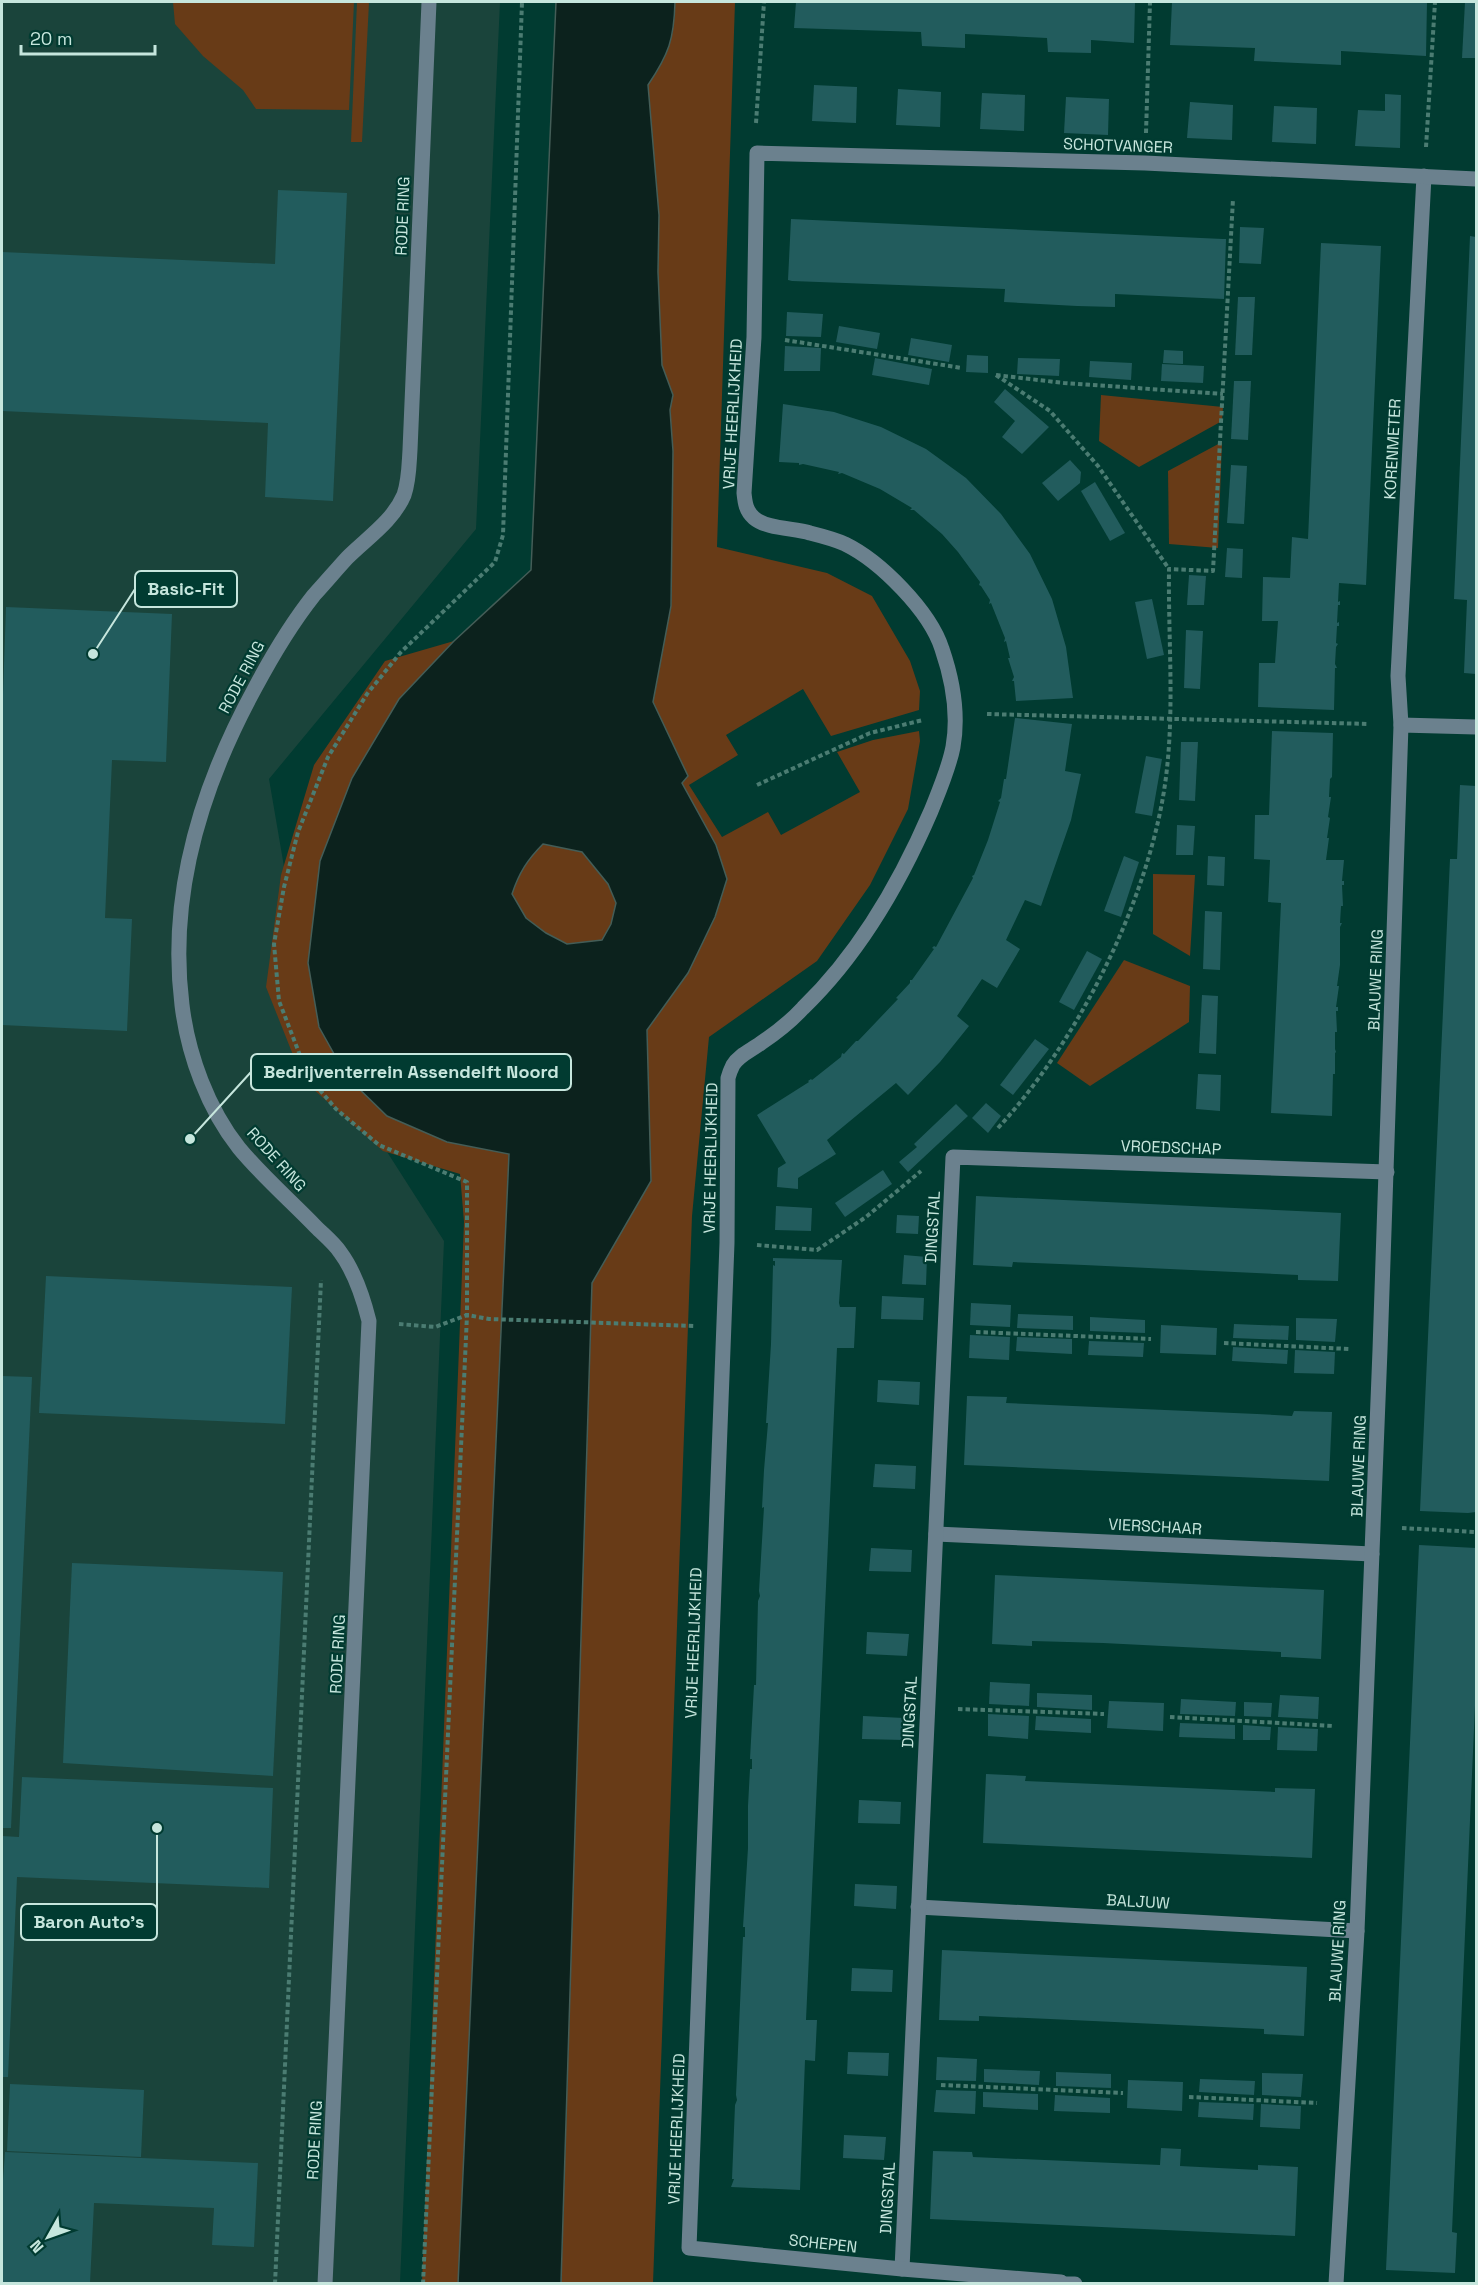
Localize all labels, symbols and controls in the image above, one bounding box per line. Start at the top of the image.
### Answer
scale bar [21,18,154,56]
text: 20 m [30,27,73,50]
street label: SCHOTVANGER [1063,133,1173,158]
street label: RODE RING [391,176,414,256]
street label: VRIJE HEERLIJKHEID [718,338,747,490]
street label: KORENMETER [1379,398,1406,500]
callout: Basic-Fit [135,571,237,607]
text: Basic-Fit [147,577,225,600]
street label: RODE RING [214,637,269,717]
street label: BLAUWE RING [1363,929,1388,1031]
callout: Bedrijventerrein Assendelft Noord [251,1054,571,1090]
text: Bedrijventerrein Assendelft Noord [263,1060,559,1083]
street label: VRIJE HEERLIJKHEID [699,1082,722,1234]
street label: RODE RING [242,1123,311,1196]
street label: VROEDSCHAP [1120,1135,1222,1160]
street label: DINGSTAL [920,1190,945,1264]
street label: BLAUWE RING [1346,1415,1371,1517]
street label: VIERSCHAAR [1108,1514,1202,1539]
street label: VRIJE HEERLIJKHEID [680,1567,707,1719]
street label: RODE RING [325,1614,350,1694]
street label: DINGSTAL [897,1675,922,1749]
street label: BALJUW [1106,1889,1170,1914]
street label: BLAUWE RING [1324,1899,1351,2003]
callout: Baron Auto's [21,1904,157,1940]
text: Baron Auto's [33,1910,145,1933]
street label: VRIJE HEERLIJKHEID [663,2053,690,2205]
street label: RODE RING [302,2100,327,2180]
street label: DINGSTAL [875,2161,900,2235]
north arrow [18,2207,78,2267]
street label: SCHEPEN [788,2229,858,2258]
text: N [25,2235,48,2257]

